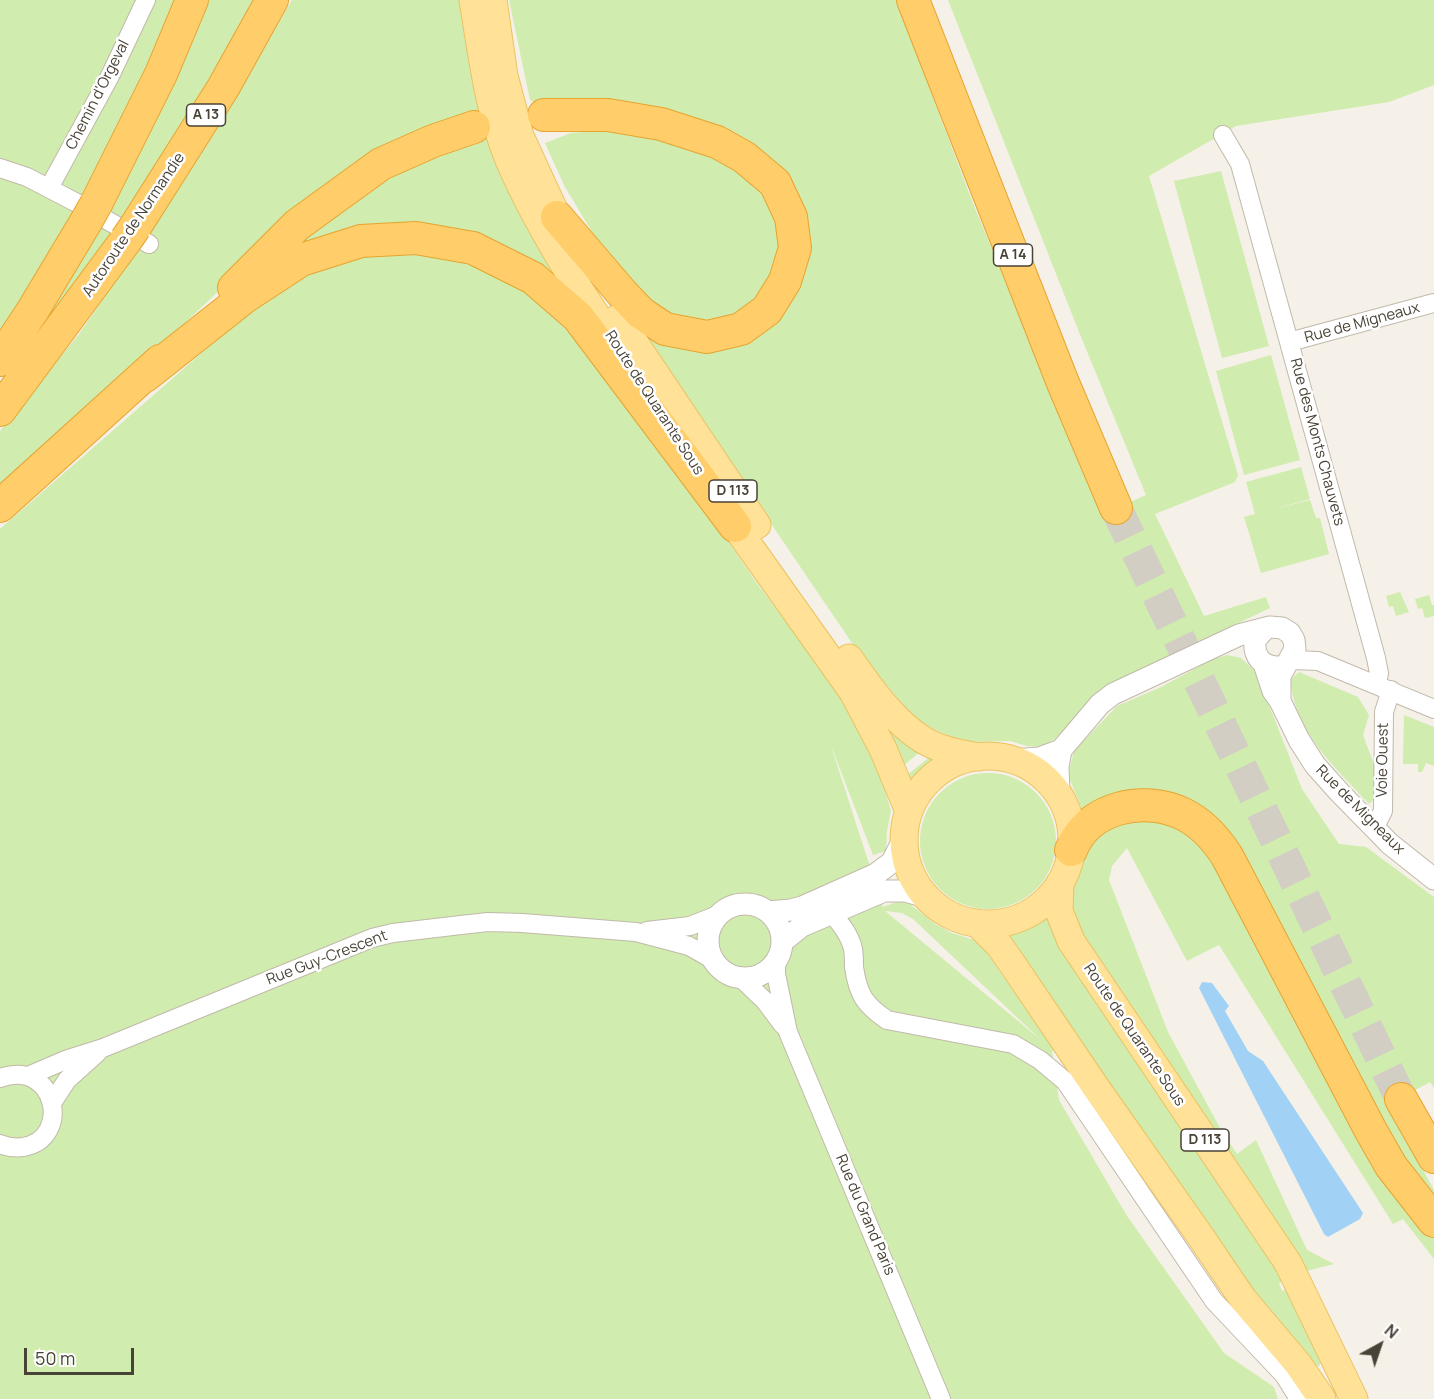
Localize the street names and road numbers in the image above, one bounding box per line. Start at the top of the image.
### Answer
street label: Chemin d'Orgeval [63,37,133,153]
road number: A 13 [186,104,226,126]
street label: Autoroute de Normandie [79,150,189,300]
road number: A 14 [994,244,1032,266]
street label: Rue de Migneaux [1302,299,1422,347]
street label: Route de Quarante Sous [601,328,707,478]
street label: Rue des Monts Chauvets [1286,356,1348,528]
road number: D 113 [709,480,757,502]
street label: Voie Ouest [1373,722,1393,798]
street label: Rue de Migneaux [1312,762,1408,858]
street label: Rue Guy-Crescent [264,927,390,989]
street label: Route de Quarante Sous [1080,960,1188,1110]
road number: D 113 [1181,1129,1229,1151]
street label: Rue du Grand Paris [831,1152,899,1278]

